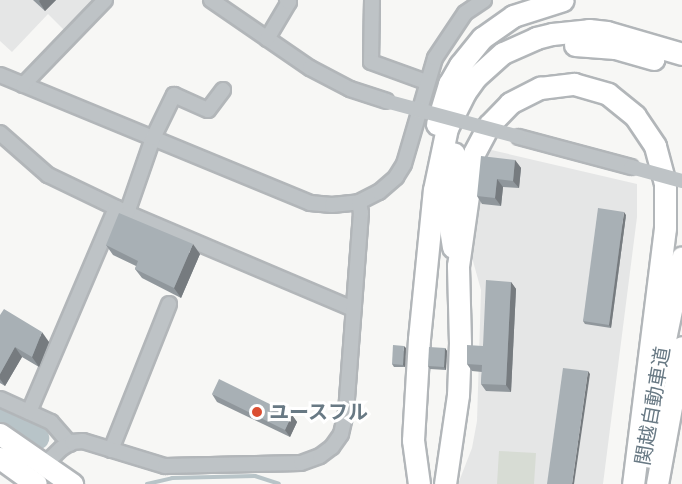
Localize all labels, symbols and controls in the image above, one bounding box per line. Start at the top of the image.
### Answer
street label: 関越自動車道 [631,345,675,467]
place label: ユースフル [269,400,369,424]
marker: ユースフル [250,405,264,419]

